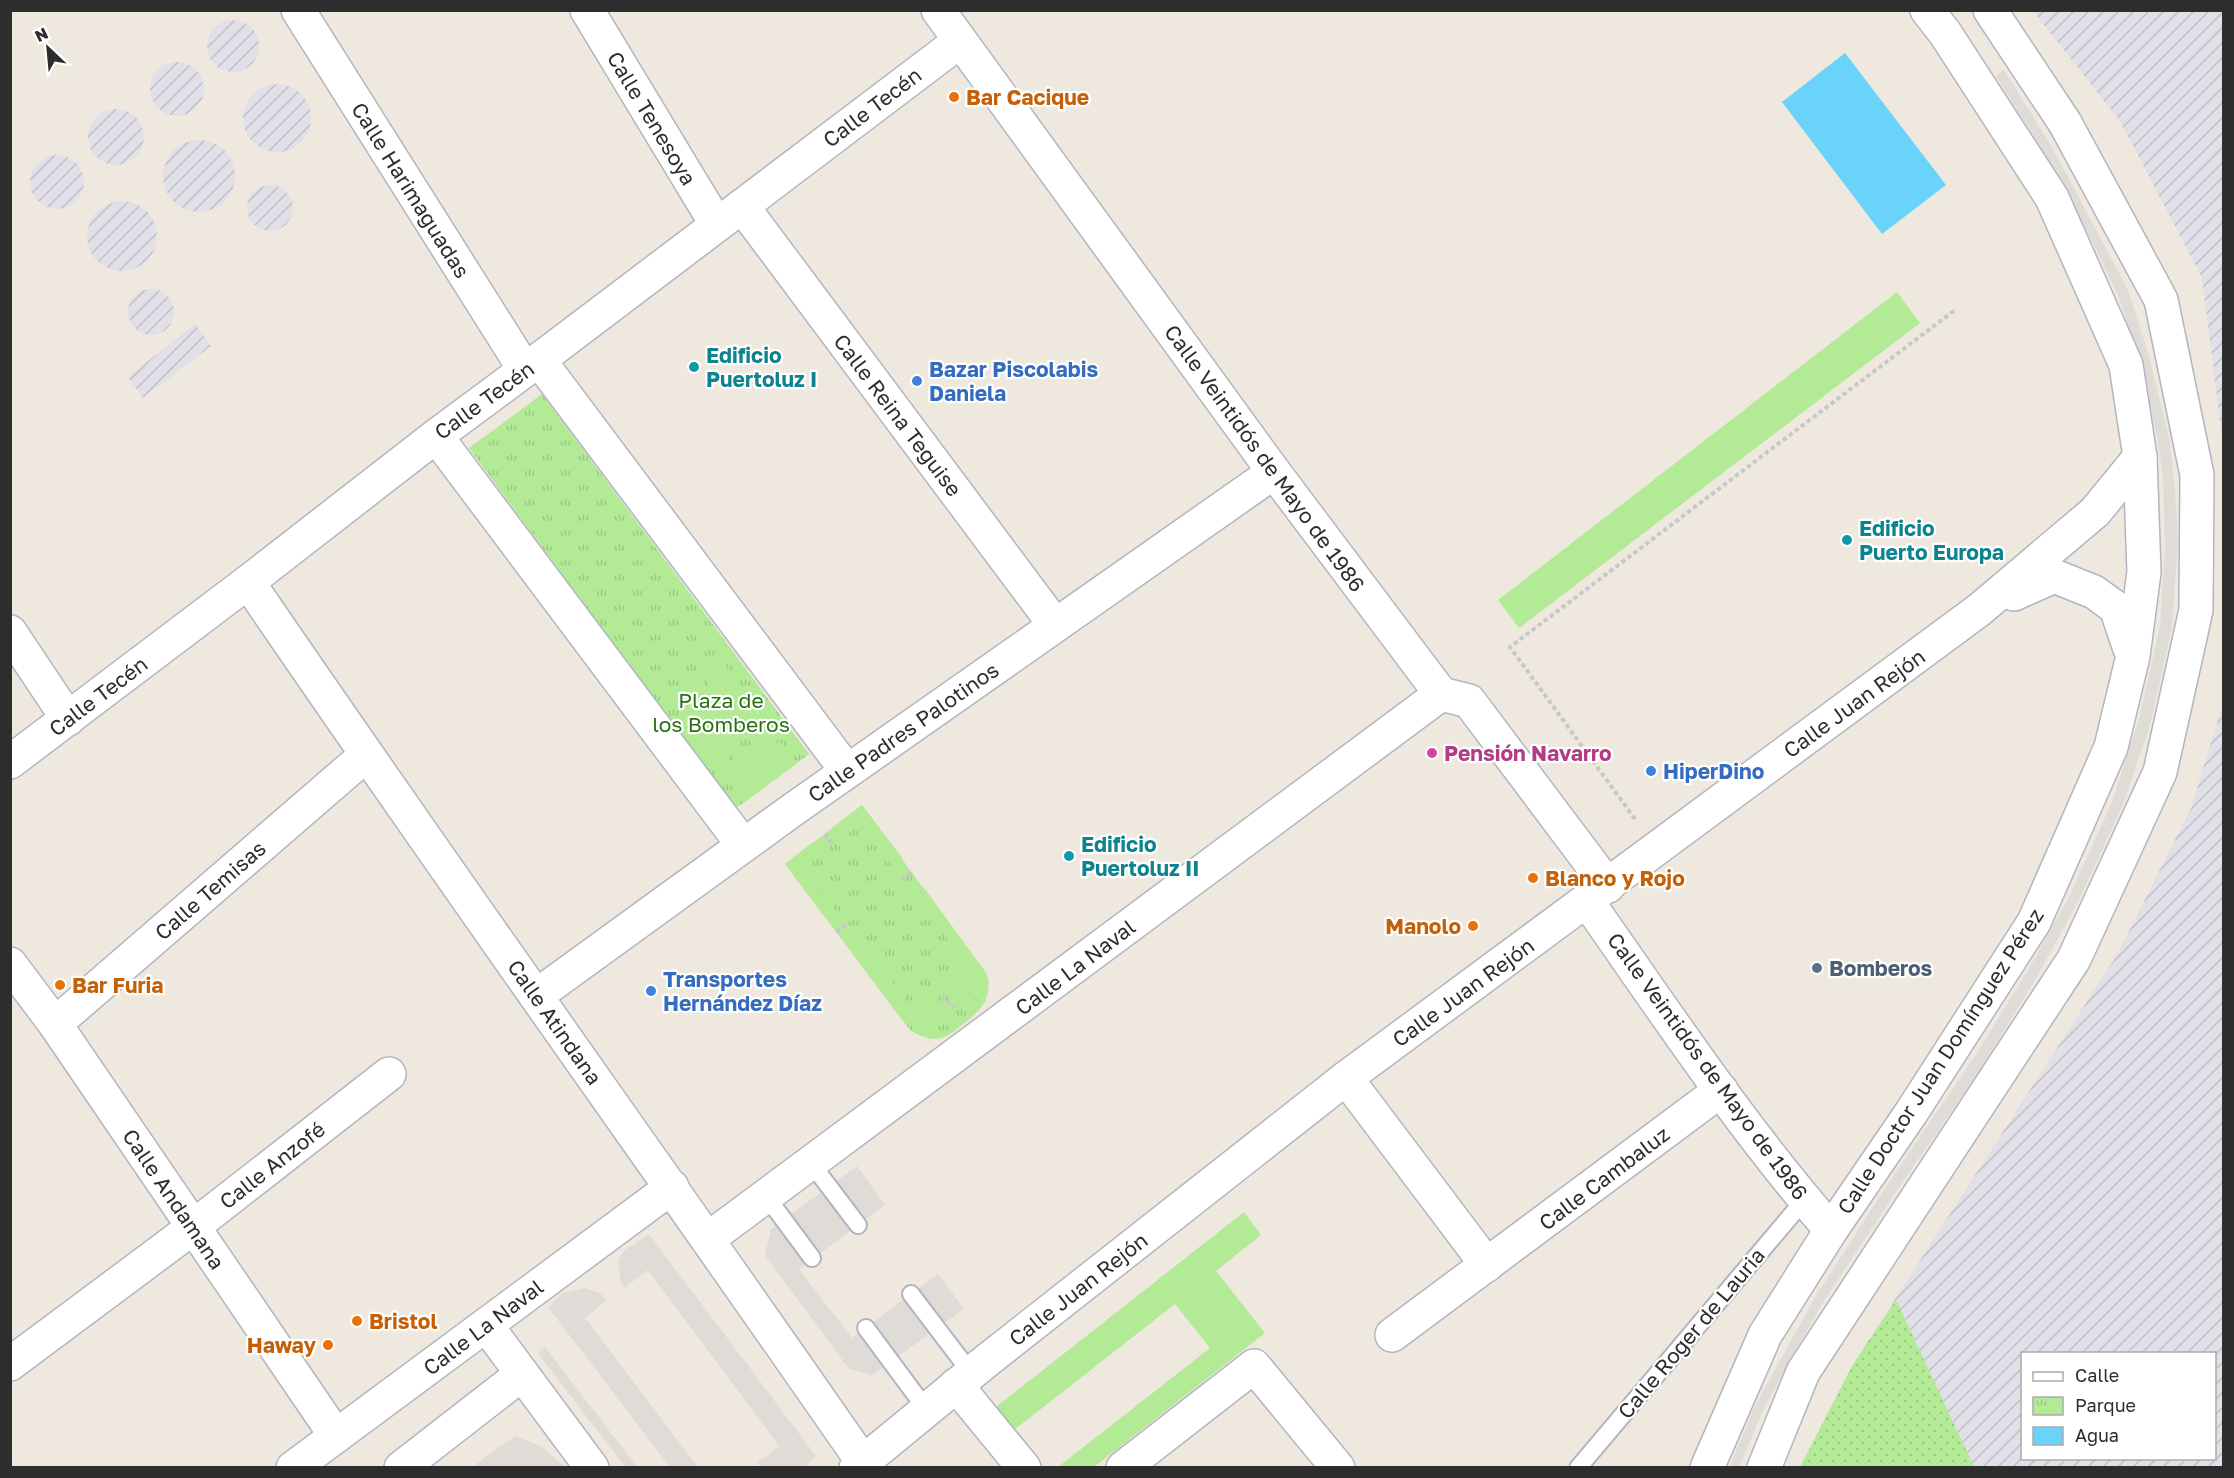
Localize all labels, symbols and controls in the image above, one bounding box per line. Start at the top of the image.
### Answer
north arrow [18,18,78,78]
text: N [32,23,51,46]
street label: Calle Tenesoya [602,46,702,190]
street label: Calle Tecén [818,62,926,152]
place label: Bar Cacique [966,84,1089,110]
marker: Bar Cacique [947,90,961,104]
street label: Calle Harimaguadas [346,97,476,283]
street label: Calle Veintidós de Mayo de 1986 [1159,319,1371,597]
street label: Calle Reina Teguise [828,329,968,501]
place label: Edificio Puertoluz I [706,342,817,392]
street label: Calle Tecén [429,355,539,445]
place label: Bazar Piscolabis Daniela [929,356,1098,406]
marker: Edificio Puertoluz I [687,360,701,374]
marker: Bazar Piscolabis Daniela [910,374,924,388]
place label: Edificio Puerto Europa [1859,515,2004,565]
marker: Edificio Puerto Europa [1840,533,1854,547]
street label: Calle Juan Rejón [1778,643,1930,763]
street label: Calle Tecén [44,651,152,741]
street label: Calle Padres Palotinos [803,656,1003,808]
park label: Plaza de los Bomberos [652,687,790,737]
place label: Pensión Navarro [1444,740,1612,766]
marker: Pensión Navarro [1425,746,1439,760]
place label: HiperDino [1663,758,1764,784]
marker: HiperDino [1644,764,1658,778]
place label: Edificio Puertoluz II [1081,831,1199,881]
street label: Calle Temisas [149,835,271,945]
marker: Edificio Puertoluz II [1062,849,1076,863]
place label: Blanco y Rojo [1545,865,1685,891]
marker: Blanco y Rojo [1526,871,1540,885]
street label: Calle Doctor Juan Domínguez Pérez [1831,903,2049,1219]
place label: Manolo [1385,913,1461,939]
street label: Calle La Naval [1010,914,1140,1020]
marker: Manolo [1466,919,1480,933]
street label: Calle Veintidós de Mayo de 1986 [1602,927,1814,1205]
street label: Calle Juan Rejón [1387,932,1539,1052]
street label: Calle Atindana [502,955,608,1089]
place label: Bomberos [1829,955,1933,981]
marker: Bomberos [1810,961,1824,975]
place label: Transportes Hernández Díaz [663,966,822,1016]
place label: Bar Furia [72,972,164,998]
marker: Bar Furia [53,978,67,992]
marker: Transportes Hernández Díaz [644,984,658,998]
street label: Calle Anzofé [214,1116,330,1214]
street label: Calle Cambaluz [1534,1121,1674,1235]
street label: Calle Andamana [117,1124,231,1274]
street label: Calle Juan Rejón [1004,1227,1152,1351]
street label: Calle Roger de Lauria [1612,1242,1770,1424]
street label: Calle La Naval [418,1274,548,1380]
place label: Bristol [369,1308,437,1334]
marker: Bristol [350,1314,364,1328]
place label: Haway [247,1332,316,1358]
marker: Haway [321,1338,335,1352]
legend [2021,1352,2216,1460]
text: Calle [2075,1364,2119,1386]
text: Parque [2075,1394,2136,1416]
text: Agua [2075,1424,2119,1446]

